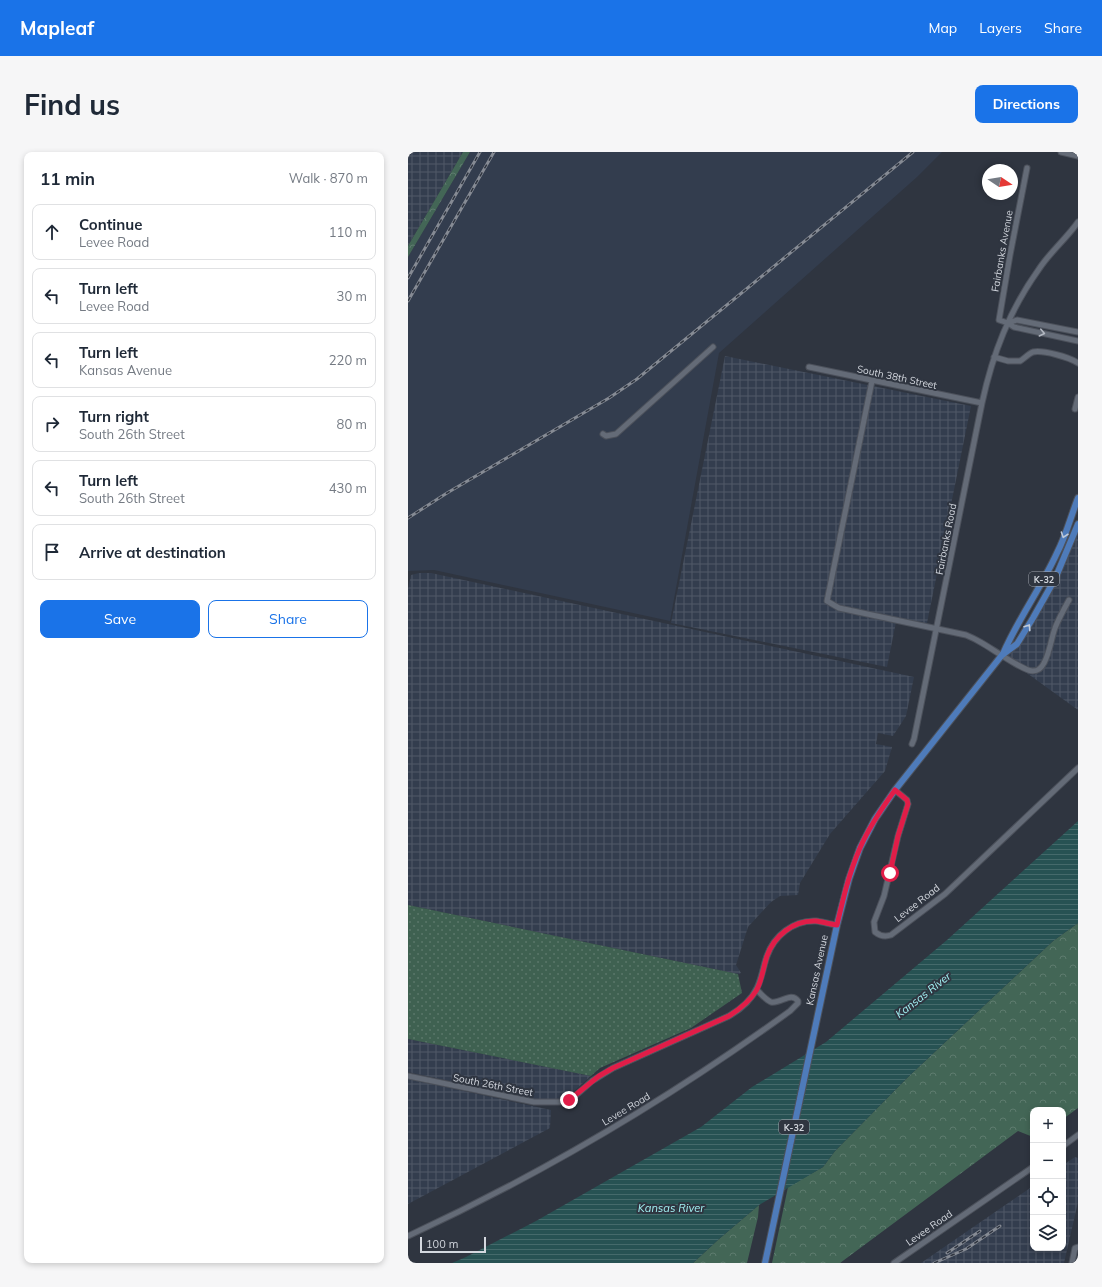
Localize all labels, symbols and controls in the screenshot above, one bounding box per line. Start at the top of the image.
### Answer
text: Mapleaf [20,16,94,40]
text: Map [928,19,957,37]
text: Layers [979,19,1022,37]
text: Share [1044,19,1082,37]
button: Directions [975,85,1078,123]
text: Find us [24,87,120,122]
north arrow [982,164,1018,200]
text: 11 min [40,168,95,189]
text: Walk · 870 m [289,170,368,186]
street label: Fairbanks Avenue [988,209,1016,293]
text: Continue [79,215,142,234]
icon: ahead [41,221,63,243]
text: 110 m [329,224,367,240]
text: Levee Road [79,234,149,250]
text: Turn left [79,279,138,298]
icon: left [41,285,63,307]
text: 30 m [337,288,367,304]
text: Levee Road [79,298,149,314]
one-way arrow [1039,329,1045,337]
text: Turn left [79,343,138,362]
icon: left [41,349,63,371]
text: 220 m [329,352,367,368]
text: Kansas Avenue [79,362,172,378]
street label: South 38th Street [856,362,939,392]
text: Turn right [79,407,149,426]
icon: right [41,413,63,435]
text: 80 m [337,416,367,432]
text: South 26th Street [79,426,185,442]
text: Turn left [79,471,138,490]
icon: left [41,477,63,499]
text: 430 m [329,480,367,496]
text: South 26th Street [79,490,185,506]
street label: Fairbanks Road [933,502,959,576]
one-way arrow [1061,531,1069,538]
icon: arrive [41,541,63,563]
text: Arrive at destination [79,543,226,562]
road number: K-32 [1029,572,1059,586]
button: Save [40,600,200,638]
button: Share [208,600,368,638]
one-way arrow [1023,624,1031,631]
route start [881,864,899,882]
street label: Levee Road [892,881,942,925]
street label: Kansas Avenue [803,934,831,1006]
water label: Kansas River [893,968,954,1021]
street label: South 26th Street [452,1071,535,1099]
street label: Levee Road [599,1090,653,1128]
route end [560,1091,578,1109]
map controls [1030,1107,1066,1251]
button: + [1030,1107,1066,1143]
road number: K-32 [779,1120,809,1134]
button: − [1030,1143,1066,1179]
button: locate [1030,1179,1066,1215]
water label: Kansas River [638,1201,705,1215]
street label: Levee Road [903,1207,955,1249]
button: layers [1030,1215,1066,1251]
scale bar [420,1235,486,1254]
text: 100 m [426,1237,458,1251]

